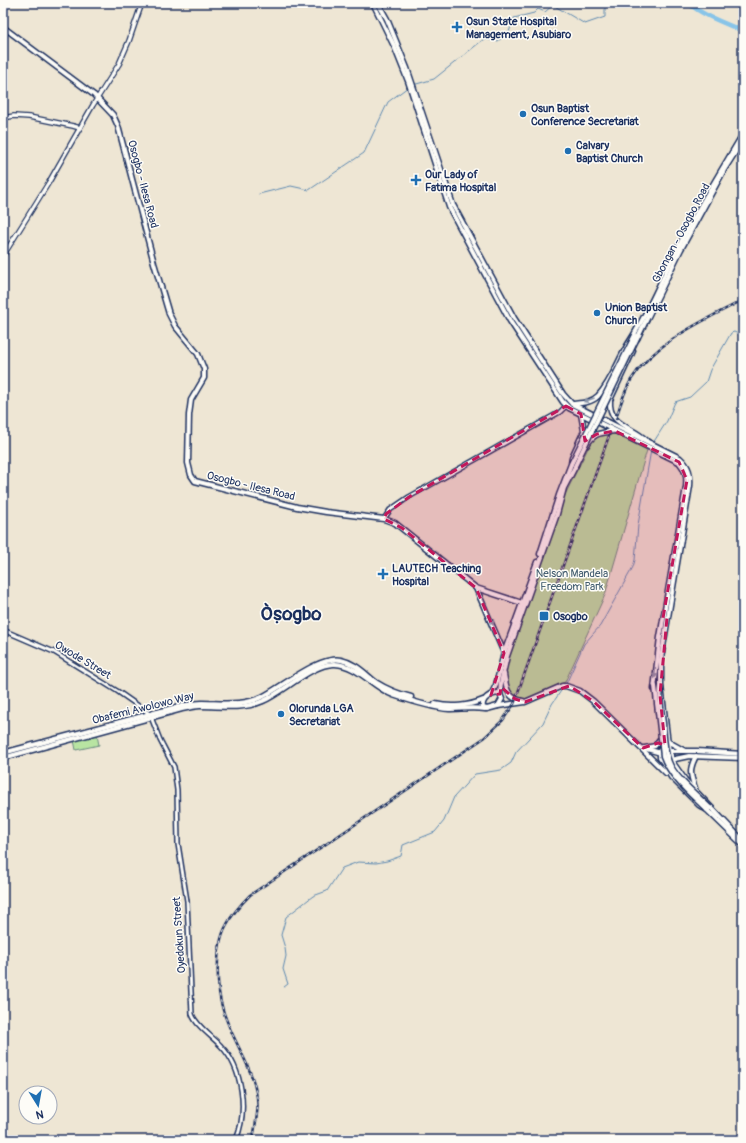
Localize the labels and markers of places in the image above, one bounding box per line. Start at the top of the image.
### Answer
place label: Osun State Hospital Management, Asubiaro [466,15,571,41]
marker: Osun State Hospital Management, Asubiaro [451,21,463,33]
place label: Osun Baptist Conference Secretariat [531,102,639,128]
marker: Osun Baptist Conference Secretariat [518,109,528,119]
place label: Calvary Baptist Church [576,139,643,165]
marker: Calvary Baptist Church [563,146,573,156]
place label: Our Lady of Fatima Hospital [425,168,497,194]
marker: Our Lady of Fatima Hospital [410,174,422,186]
place label: Union Baptist Church [605,301,668,327]
marker: Union Baptist Church [592,308,602,318]
place label: LAUTECH Teaching Hospital [392,562,482,588]
marker: LAUTECH Teaching Hospital [377,568,389,580]
marker: Osogbo [538,610,550,622]
place label: Osogbo [553,610,588,623]
place label: Olorunda LGA Secretariat [289,702,355,728]
marker: Olorunda LGA Secretariat [276,709,286,719]

